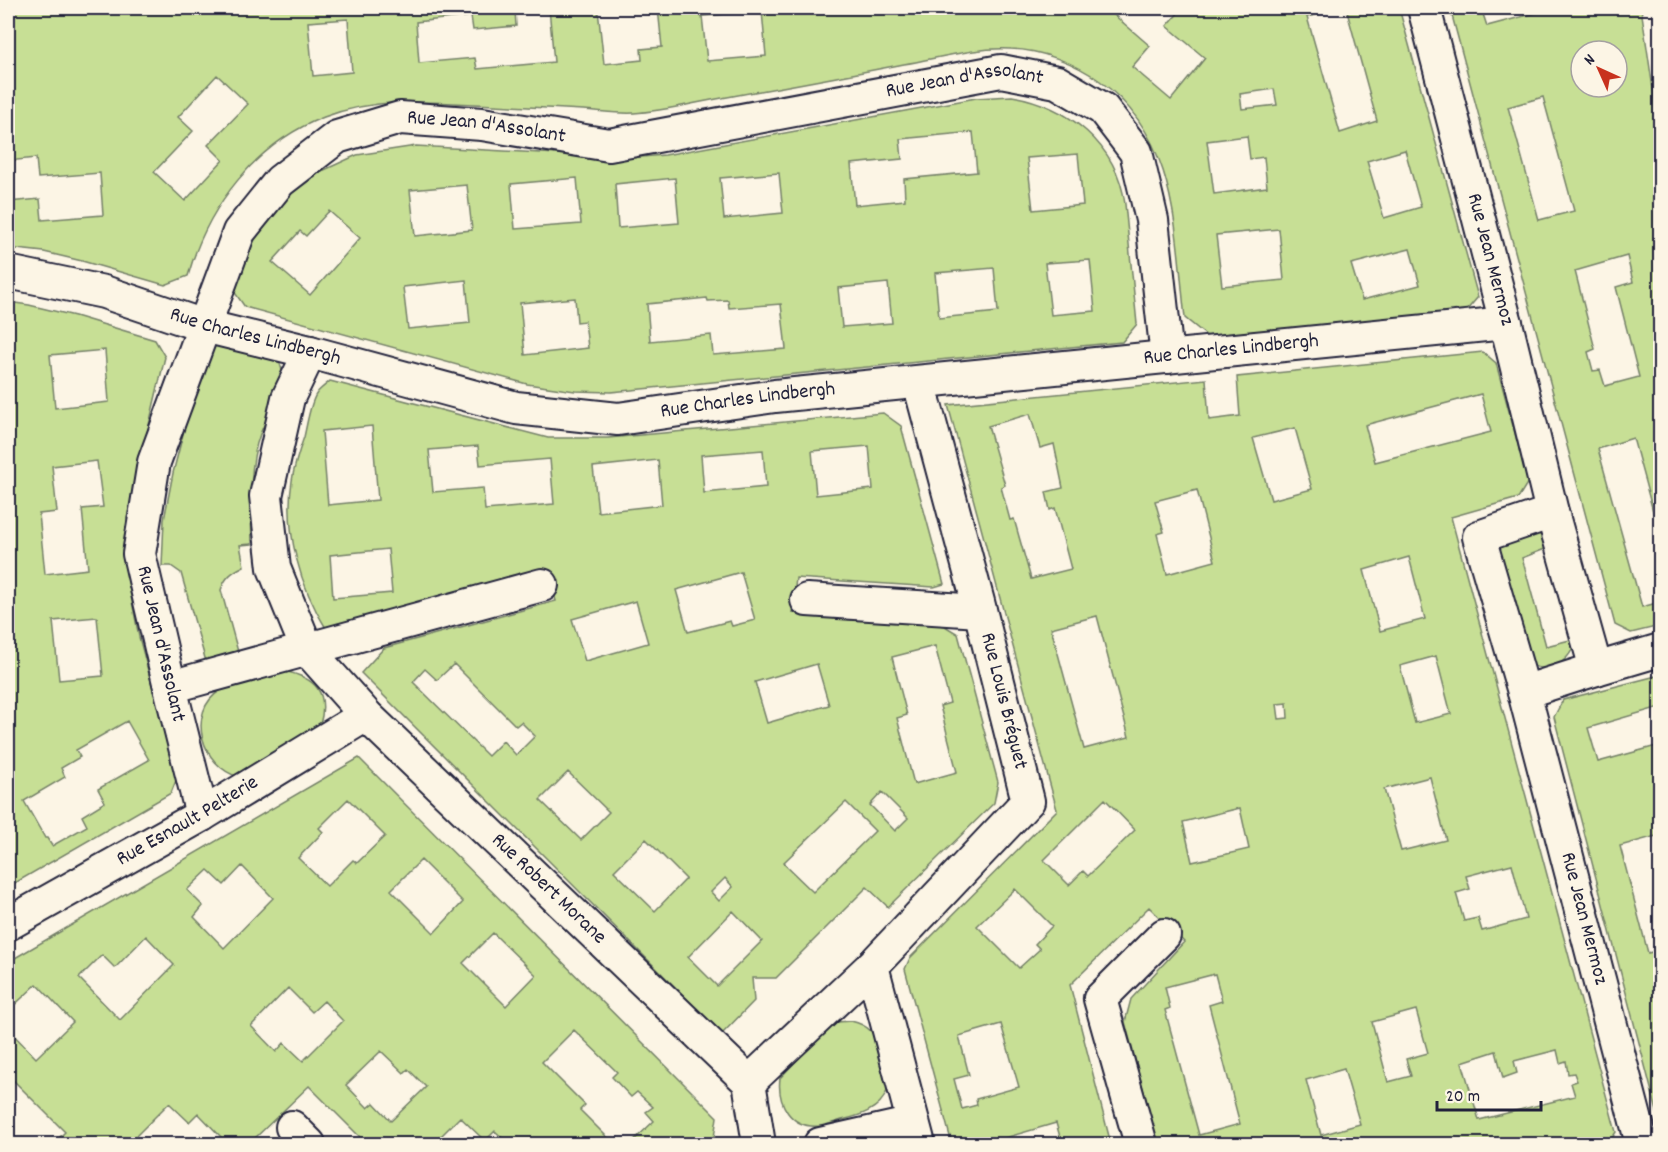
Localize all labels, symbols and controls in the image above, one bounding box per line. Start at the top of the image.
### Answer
north arrow [1569,39,1629,99]
text: N [1579,49,1601,71]
street label: Rue Jean d'Assolant [883,56,1046,107]
street label: Rue Jean d'Assolant [406,104,568,153]
street label: Rue Jean Mermoz [1458,190,1521,329]
street label: Rue Charles Lindbergh [165,300,344,375]
street label: Rue Charles Lindbergh [1142,327,1320,374]
street label: Rue Charles Lindbergh [659,375,837,428]
street label: Rue Jean d'Assolant [127,563,193,725]
street label: Rue Louis Bréguet [971,630,1035,773]
street label: Rue Esnault Pelterie [112,769,265,875]
street label: Rue Robert Morane [484,827,613,952]
street label: Rue Jean Mermoz [1552,849,1615,988]
scale bar [1437,1074,1540,1112]
text: 20 m [1446,1085,1480,1110]

